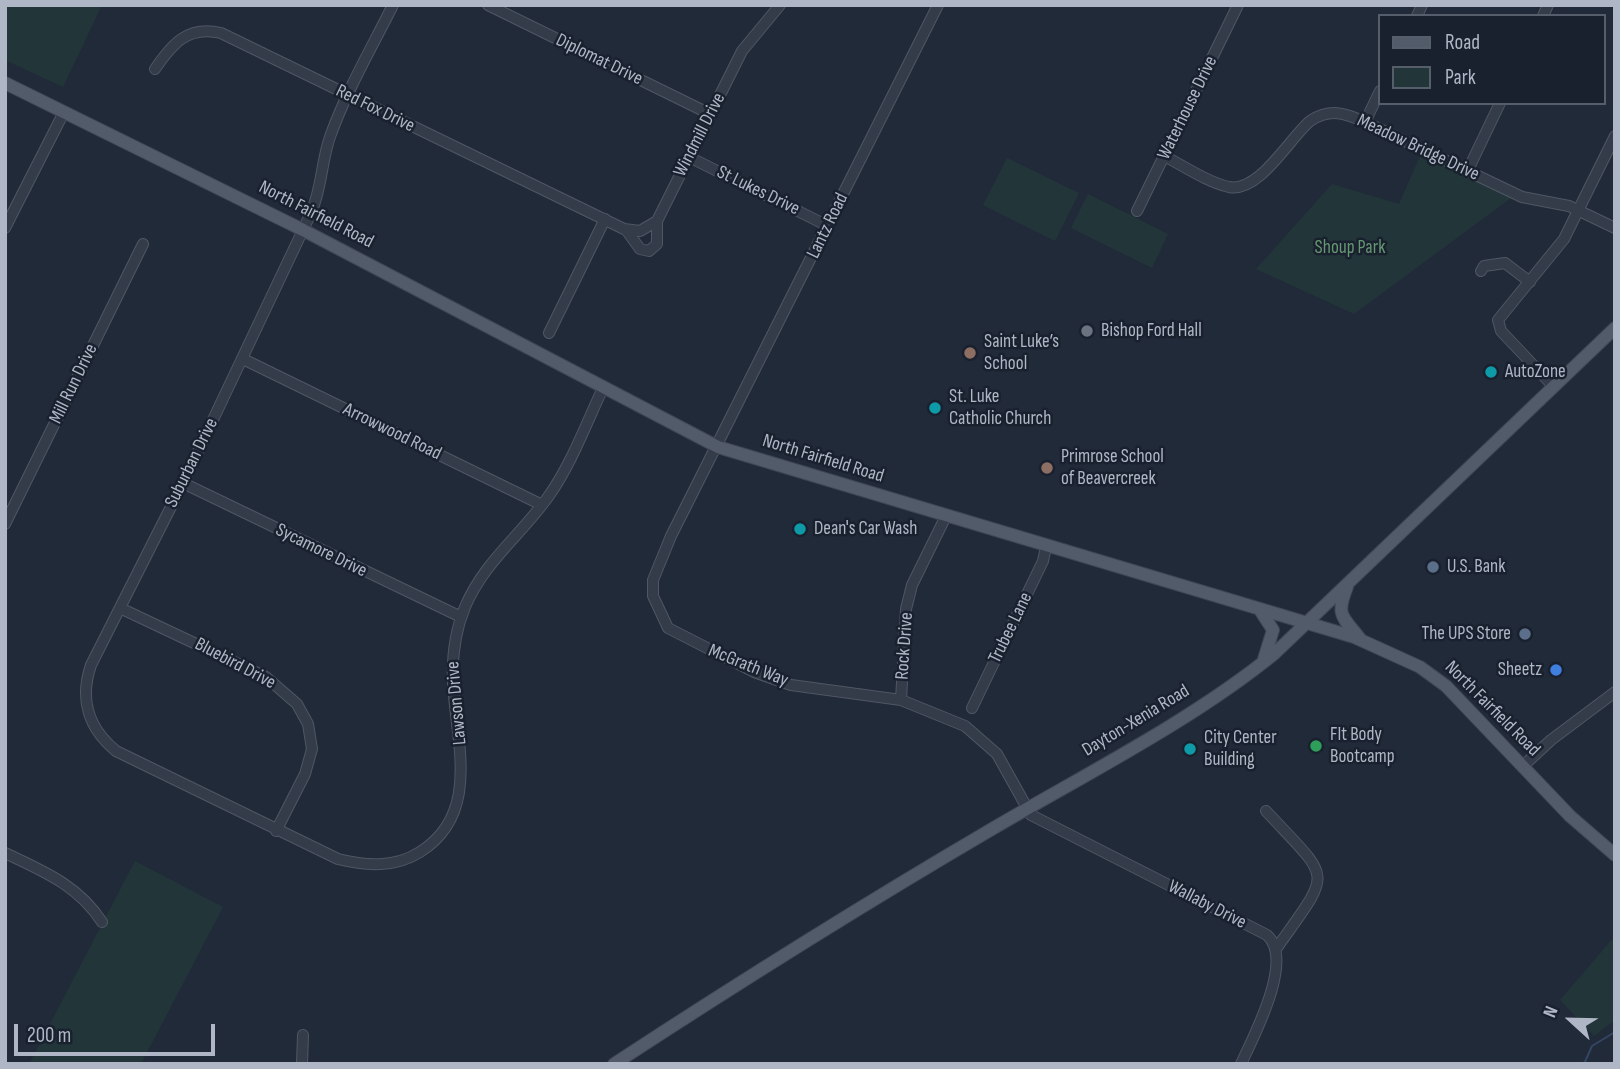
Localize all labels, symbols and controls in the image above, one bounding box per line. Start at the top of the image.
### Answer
legend [1378,14,1606,105]
street label: Diplomat Drive [552,29,646,91]
text: Road [1445,30,1480,55]
street label: Waterhouse Drive [1153,52,1223,164]
text: Park [1445,65,1476,90]
street label: Red Fox Drive [332,80,418,138]
street label: Windmill Drive [669,89,731,181]
street label: Meadow Bridge Drive [1353,110,1483,186]
street label: St Lukes Drive [713,161,803,221]
street label: North Fairfield Road [255,176,377,254]
street label: Lantz Road [802,190,854,262]
park label: Shoup Park [1315,237,1385,259]
place label: Bishop Ford Hall [1101,320,1202,342]
marker: Bishop Ford Hall [1079,323,1095,339]
place label: Saint Luke’s School [984,331,1059,375]
street label: Mill Run Drive [45,340,103,428]
marker: Saint Luke’s School [962,345,978,361]
place label: AutoZone [1505,361,1566,383]
marker: AutoZone [1483,364,1499,380]
place label: St. Luke Catholic Church [949,386,1051,430]
street label: Arrowwood Road [339,398,445,466]
marker: St. Luke Catholic Church [927,400,943,416]
street label: Suburban Drive [161,414,223,512]
street label: North Fairfield Road [760,430,886,488]
place label: Primrose School of Beavercreek [1061,446,1164,490]
marker: Primrose School of Beavercreek [1039,460,1055,476]
place label: Dean's Car Wash [814,518,917,540]
street label: Sycamore Drive [272,519,370,583]
marker: Dean's Car Wash [792,521,808,537]
place label: U.S. Bank [1447,556,1505,578]
marker: U.S. Bank [1425,559,1441,575]
street label: Trubee Lane [984,589,1038,667]
street label: Rock Drive [891,612,919,680]
place label: The UPS Store [1422,623,1511,645]
marker: The UPS Store [1517,626,1533,642]
street label: Bluebird Drive [191,633,279,695]
street label: McGrath Way [705,640,791,692]
street label: North Fairfield Road [1440,657,1544,761]
place label: Sheetz [1498,659,1542,681]
street label: Lawson Drive [442,660,472,746]
marker: Sheetz [1548,662,1564,678]
street label: Dayton-Xenia Road [1078,680,1194,762]
place label: FIt Body Bootcamp [1330,724,1395,768]
place label: City Center Building [1204,727,1277,771]
marker: FIt Body Bootcamp [1308,738,1324,754]
marker: City Center Building [1182,741,1198,757]
street label: Wallaby Drive [1164,876,1250,934]
north arrow [1536,985,1606,1055]
text: N [1539,1003,1564,1021]
scale bar [18,1010,219,1054]
text: 200 m [27,1023,71,1048]

